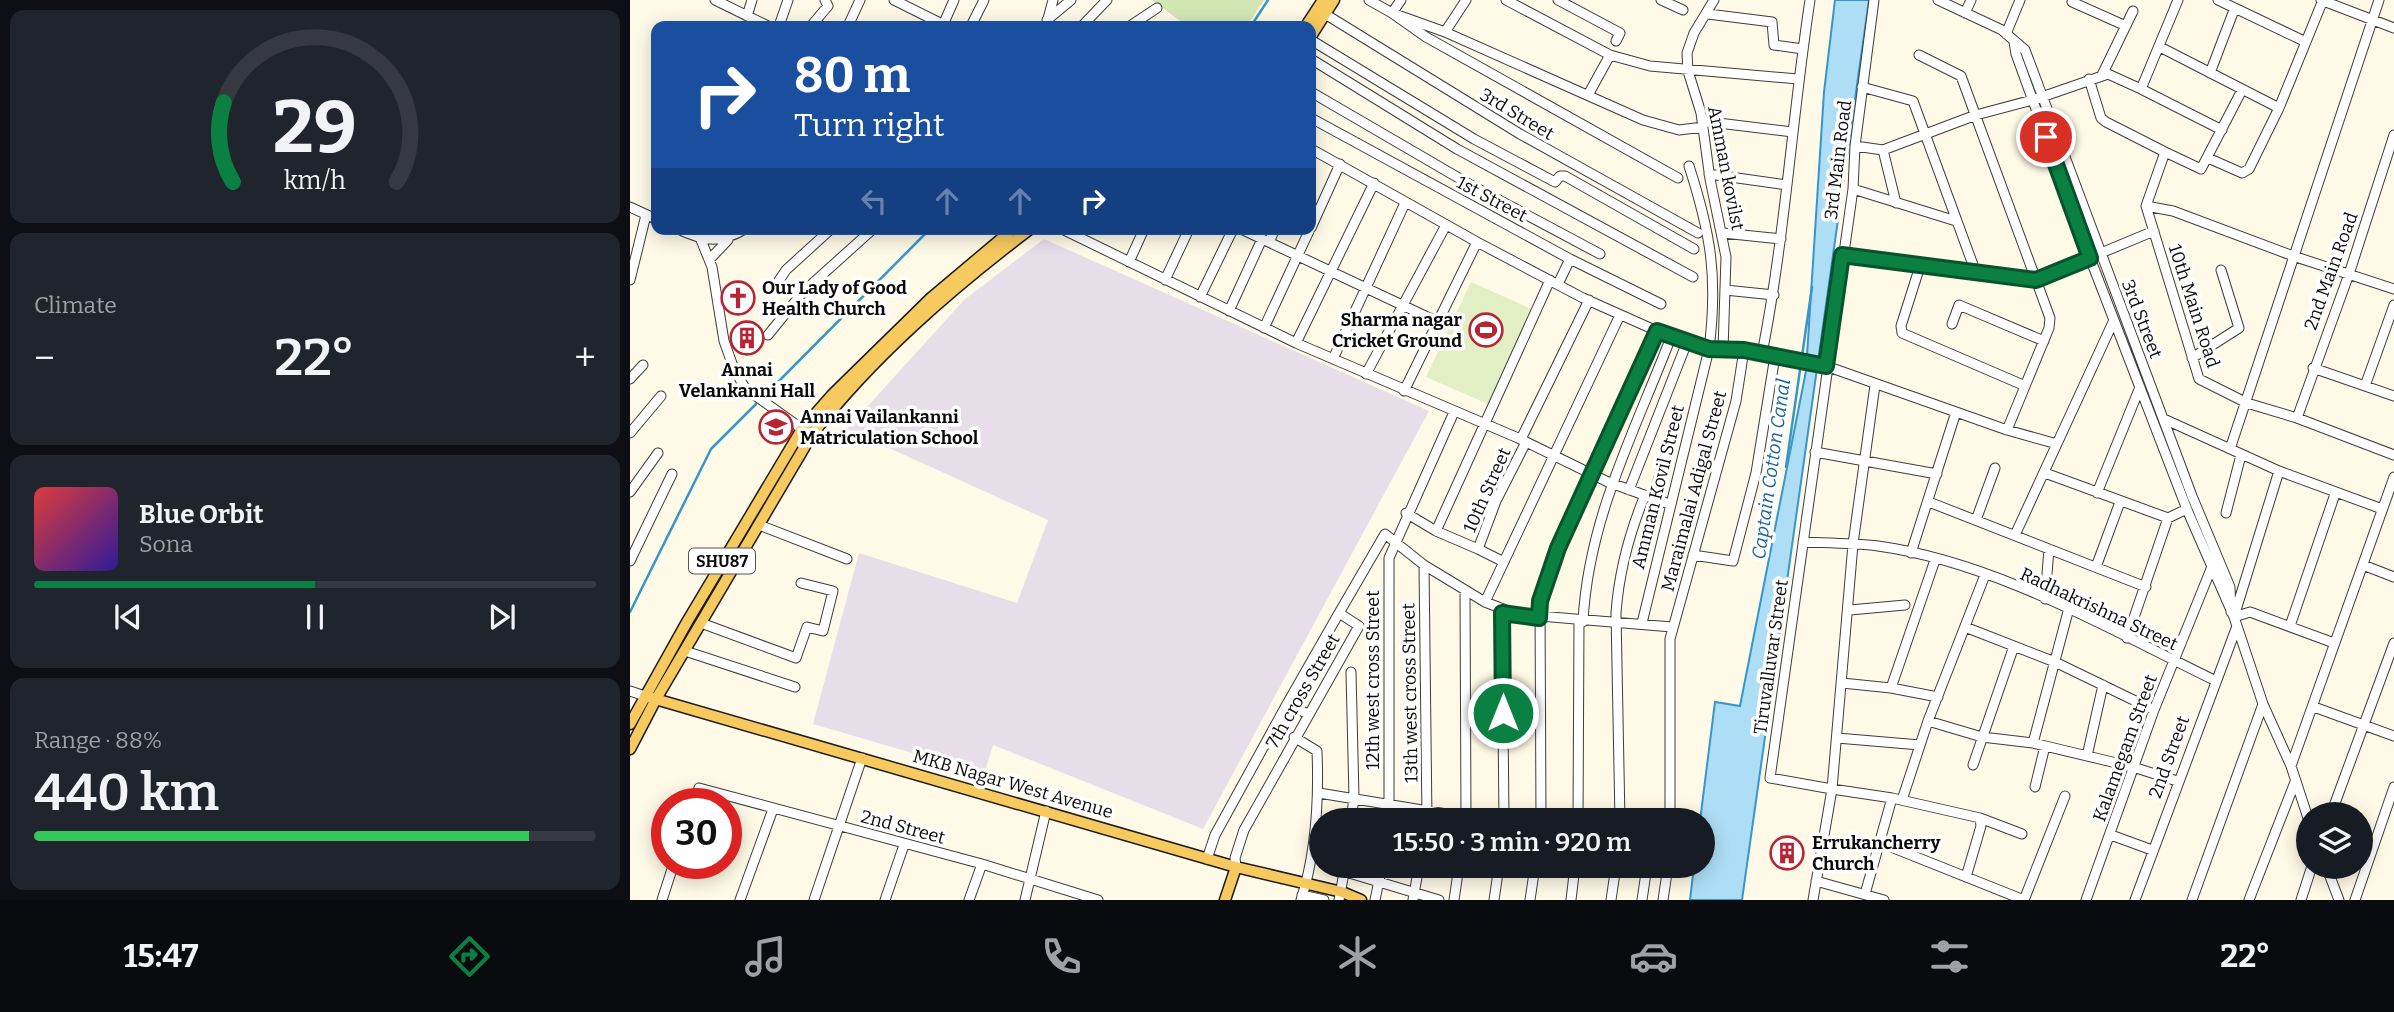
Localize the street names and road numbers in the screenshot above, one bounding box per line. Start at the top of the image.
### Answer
street label: 3rd Street [1476,83,1558,145]
street label: 3rd Main Road [1820,99,1856,221]
street label: Amman kovilst [1703,104,1749,233]
street label: 1st Street [1453,171,1532,227]
street label: 2nd Main Road [2300,209,2363,333]
street label: 10th Main Road [2164,242,2224,371]
street label: 3rd Street [2117,277,2167,362]
street label: Maraimalai Adigal Street [1657,388,1731,594]
street label: Amman Kovil Street [1627,402,1689,571]
street label: 10th Street [1458,444,1516,536]
road number: SHU87 [689,548,755,574]
street label: Radhakrishna Street [2017,563,2182,655]
street label: Tiruvalluvar Street [1749,578,1793,736]
street label: 12th west cross Street [1362,590,1384,770]
street label: 13th west cross Street [1397,603,1423,783]
street label: 7th cross Street [1261,629,1345,752]
street label: Kalamegam Street [2088,671,2162,825]
street label: 2nd Street [2144,712,2194,801]
street label: MKB Nagar West Avenue [910,745,1116,823]
street label: 2nd Street [858,805,948,849]

